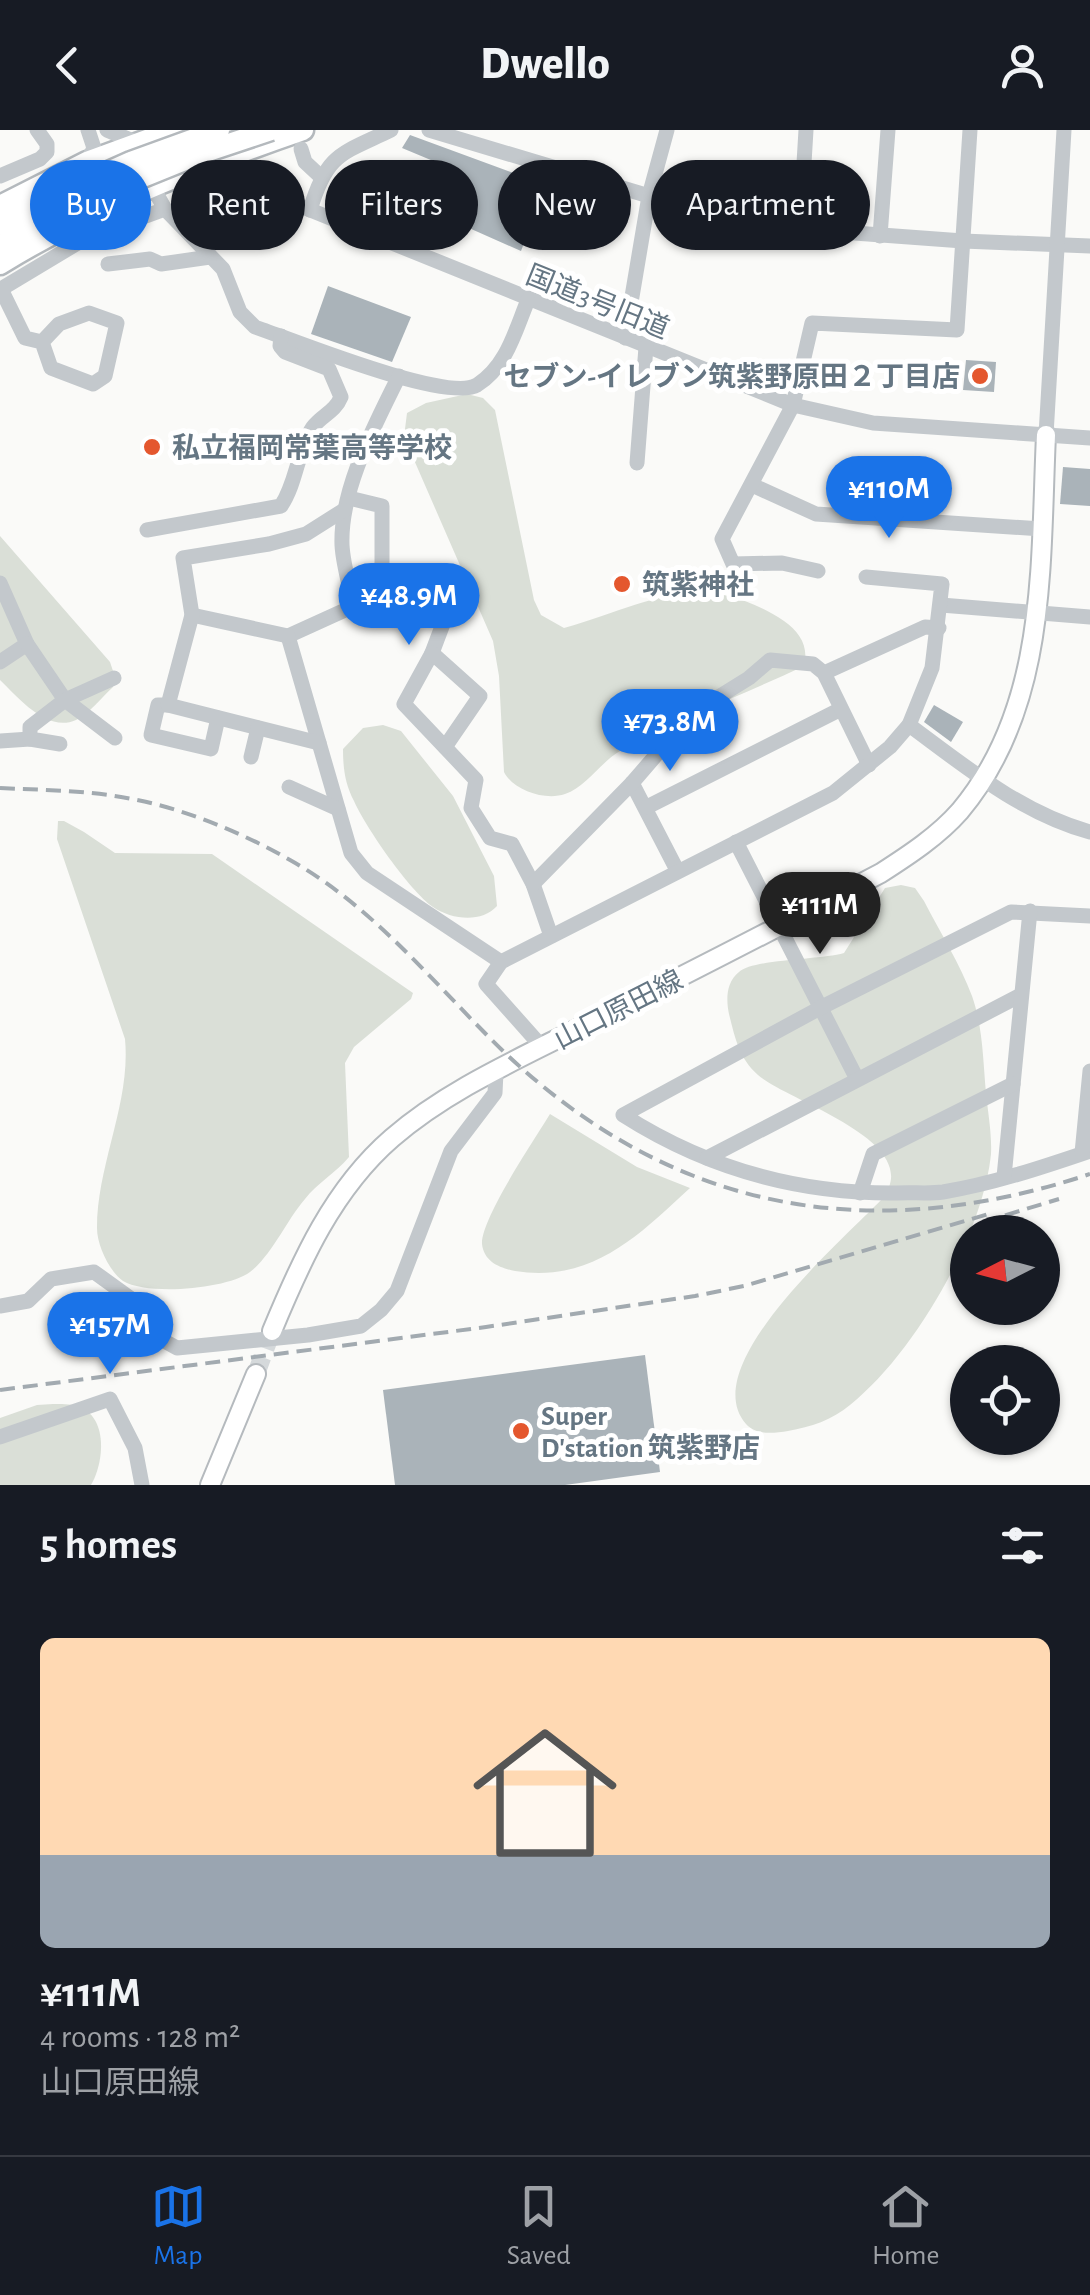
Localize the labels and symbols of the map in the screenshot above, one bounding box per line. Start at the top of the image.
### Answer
street label: 国道3号旧道 [522,260,674,344]
place label: セブン-イレブン筑紫野原田２丁目店 [503,361,960,392]
marker: セブン-イレブン筑紫野原田２丁目店 [969,365,991,387]
place label: 私立福岡常葉高等学校 [172,432,452,463]
marker: 私立福岡常葉高等学校 [141,436,163,458]
pin: ¥110M [819,456,959,541]
pin: ¥48.9M [328,563,490,648]
place label: 筑紫神社 [642,569,754,600]
marker: 筑紫神社 [611,573,633,595]
pin: ¥73.8M [589,689,751,774]
pin: ¥111M [750,872,890,957]
street label: 山口原田線 [549,965,688,1055]
north arrow [950,1215,1060,1325]
pin: ¥157M [40,1292,180,1377]
place label: Super D'station 筑紫野店 [541,1403,760,1463]
marker: Super D'station 筑紫野店 [510,1420,532,1442]

